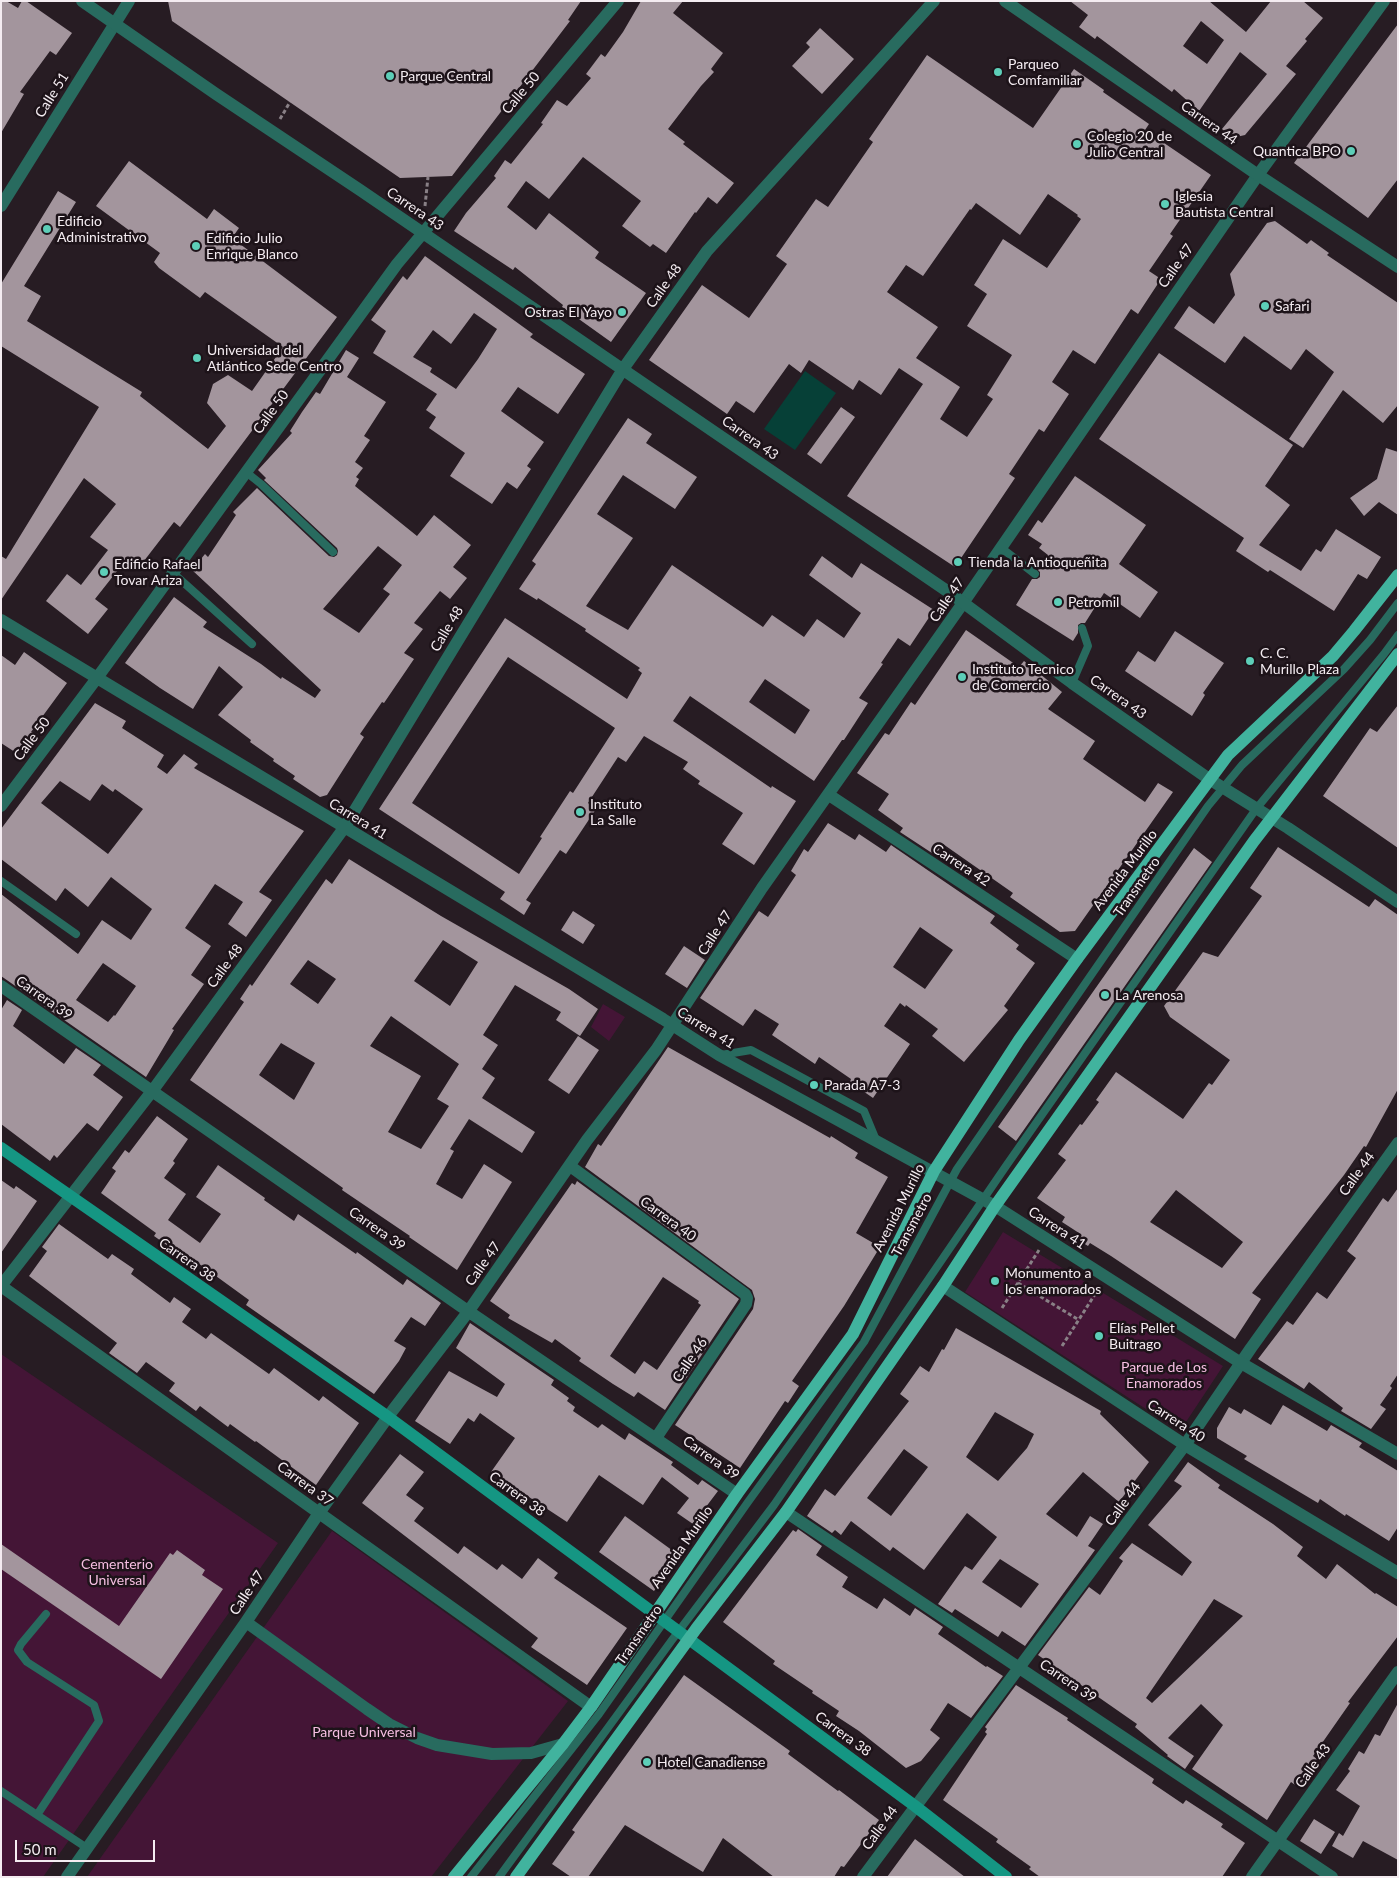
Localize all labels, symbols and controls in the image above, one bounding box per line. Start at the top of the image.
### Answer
place label: Parqueo Comfamiliar [1008,56,1082,88]
marker: Parqueo Comfamiliar [992,66,1004,78]
place label: Parque Central [400,68,491,84]
street label: Calle 50 [498,68,544,118]
street label: Calle 51 [32,69,72,121]
marker: Parque Central [384,70,396,82]
street label: Carrera 44 [1177,97,1241,149]
place label: Colegio 20 de Julio Central [1087,128,1172,160]
marker: Colegio 20 de Julio Central [1071,138,1083,150]
place label: Quantica BPO [1253,143,1341,159]
marker: Quantica BPO [1345,145,1357,157]
street label: Carrera 43 [383,184,447,234]
place label: Iglesia Bautista Central [1175,188,1274,220]
marker: Iglesia Bautista Central [1159,198,1171,210]
place label: Edificio Administrativo [57,213,147,246]
marker: Edificio Administrativo [41,223,53,235]
place label: Edificio Julio Enrique Blanco [206,230,298,262]
marker: Edificio Julio Enrique Blanco [190,240,202,252]
street label: Calle 47 [1155,241,1197,291]
street label: Calle 48 [643,261,685,311]
place label: Safari [1275,298,1310,314]
marker: Safari [1259,300,1271,312]
place label: Ostras El Yayo [524,304,612,320]
marker: Ostras El Yayo [616,306,628,318]
place label: Universidad del Atlántico Sede Centro [207,342,342,374]
marker: Universidad del Atlántico Sede Centro [191,352,203,364]
street label: Calle 50 [249,387,293,437]
street label: Carrera 43 [718,412,782,464]
place label: Tienda la Antioqueñita [968,554,1107,570]
place label: Edificio Rafael Tovar Ariza [114,556,201,588]
marker: Tienda la Antioqueñita [952,556,964,568]
marker: Edificio Rafael Tovar Ariza [98,566,110,578]
street label: Calle 47 [926,575,968,625]
place label: Petromil [1068,594,1119,610]
marker: Petromil [1052,596,1064,608]
street label: Calle 48 [427,603,467,655]
place label: C. C. Murillo Plaza [1260,645,1339,678]
marker: C. C. Murillo Plaza [1244,655,1256,667]
place label: Instituto Tecnico de Comercio [972,661,1074,694]
marker: Instituto Tecnico de Comercio [956,671,968,683]
street label: Carrera 43 [1086,671,1150,723]
street label: Calle 50 [10,714,54,764]
street label: Carrera 41 [326,795,390,843]
place label: Instituto La Salle [590,796,642,829]
marker: Instituto La Salle [574,806,586,818]
street label: Avenida Murillo [1089,826,1161,914]
street label: Carrera 42 [929,840,993,890]
street label: Transmetro [1110,854,1164,920]
street label: Calle 47 [694,907,736,959]
street label: Calle 48 [203,941,247,991]
street label: Carrera 39 [12,972,76,1024]
place label: La Arenosa [1115,987,1183,1003]
marker: La Arenosa [1099,989,1111,1001]
street label: Carrera 41 [674,1004,738,1052]
place label: Parada A7-3 [824,1077,900,1093]
marker: Parada A7-3 [808,1079,820,1091]
street label: Calle 44 [1335,1149,1379,1199]
street label: Avenida Murillo [870,1161,928,1255]
street label: Transmetro [888,1191,936,1259]
street label: Carrera 40 [637,1193,699,1245]
street label: Carrera 39 [345,1203,409,1255]
street label: Carrera 41 [1025,1203,1089,1253]
street label: Carrera 38 [155,1234,219,1286]
street label: Calle 47 [462,1239,504,1289]
place label: Monumento a los enamorados [1005,1265,1101,1298]
marker: Monumento a los enamorados [989,1275,1001,1287]
place label: Elías Pellet Buitrago [1109,1320,1175,1352]
marker: Elías Pellet Buitrago [1093,1330,1105,1342]
street label: Calle 46 [669,1335,711,1385]
park label: Parque de Los Enamorados [1121,1359,1207,1391]
street label: Carrera 40 [1144,1396,1208,1446]
street label: Carrera 39 [679,1432,743,1484]
street label: Carrera 37 [274,1458,336,1510]
street label: Carrera 38 [486,1468,548,1520]
street label: Calle 44 [1101,1479,1145,1529]
street label: Avenida Murillo [647,1503,717,1591]
park label: Cementerio Universal [81,1556,153,1588]
street label: Calle 47 [226,1568,268,1618]
street label: Transmetro [612,1602,666,1668]
street label: Carrera 39 [1036,1656,1100,1706]
street label: Carrera 38 [812,1708,874,1760]
park label: Parque Universal [312,1724,416,1740]
street label: Calle 43 [1292,1741,1334,1791]
place label: Hotel Canadiense [657,1754,765,1770]
marker: Hotel Canadiense [641,1756,653,1768]
street label: Calle 44 [858,1803,902,1853]
scale bar [18,1830,158,1862]
text: 50 m [23,1840,57,1858]

